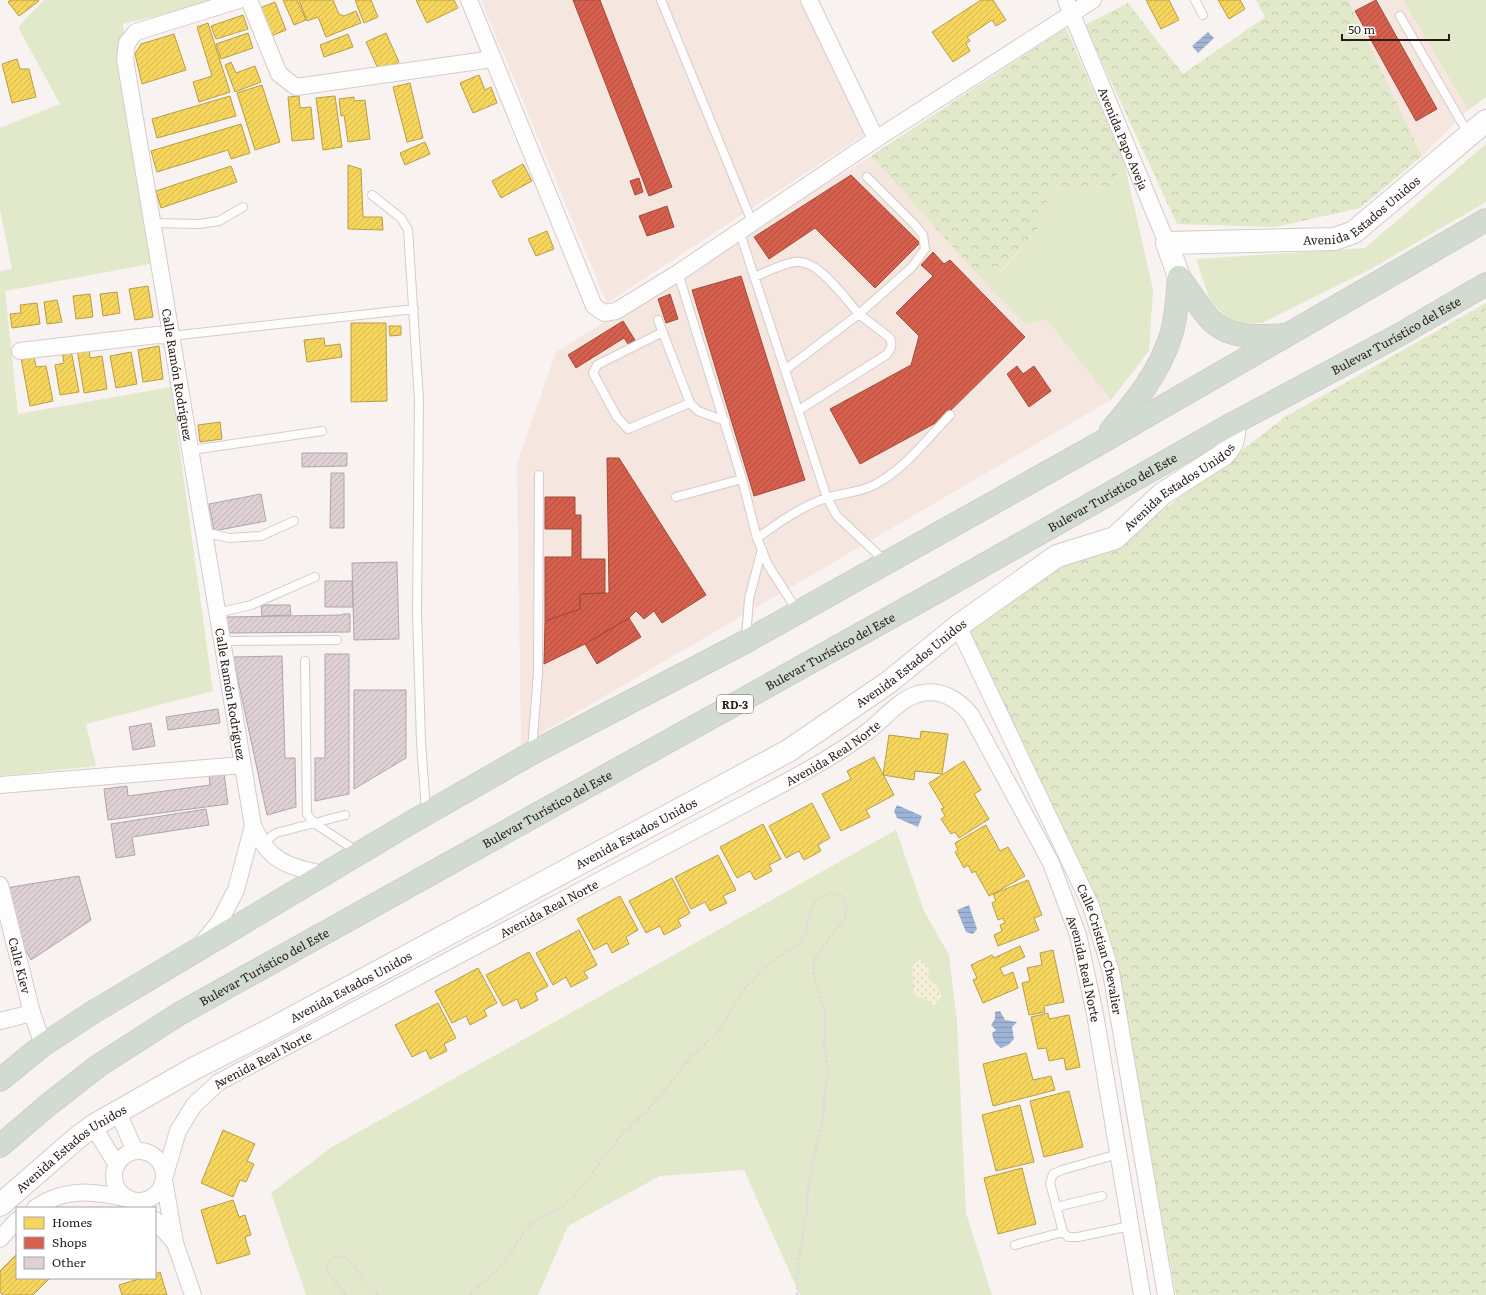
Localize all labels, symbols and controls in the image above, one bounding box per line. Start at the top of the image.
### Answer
scale bar [1342,16,1449,42]
text: 50 m [1348,20,1375,38]
street label: Avenida Papo Aveja [1094,84,1153,193]
street label: Avenida Estados Unidos [1303,171,1424,249]
street label: Bulevar Turístico del Este [1328,292,1464,379]
street label: Calle Ramón Rodríguez [158,307,198,442]
street label: Avenida Estados Unidos [1119,439,1239,535]
street label: Bulevar Turístico del Este [1044,448,1180,536]
street label: Bulevar Turístico del Este [762,608,898,695]
street label: Avenida Estados Unidos [852,614,970,711]
street label: Calle Ramón Rodríguez [211,627,251,762]
road number: RD-3 [717,695,753,713]
street label: Avenida Real Norte [782,716,884,790]
street label: Bulevar Turístico del Este [479,765,615,852]
street label: Avenida Estados Unidos [572,793,700,873]
street label: Avenida Real Norte [496,875,601,942]
street label: Calle Cristian Chevalier [1073,881,1127,1016]
street label: Avenida Real Norte [1062,913,1105,1023]
street label: Bulevar Turístico del Este [196,923,332,1010]
street label: Calle Kiev [4,935,36,996]
street label: Avenida Estados Unidos [286,946,415,1027]
street label: Avenida Real Norte [208,1026,315,1093]
street label: Avenida Estados Unidos [11,1100,130,1197]
legend [16,1207,156,1279]
text: Homes [52,1213,92,1231]
text: Shops [52,1233,87,1251]
text: Other [52,1253,86,1271]

